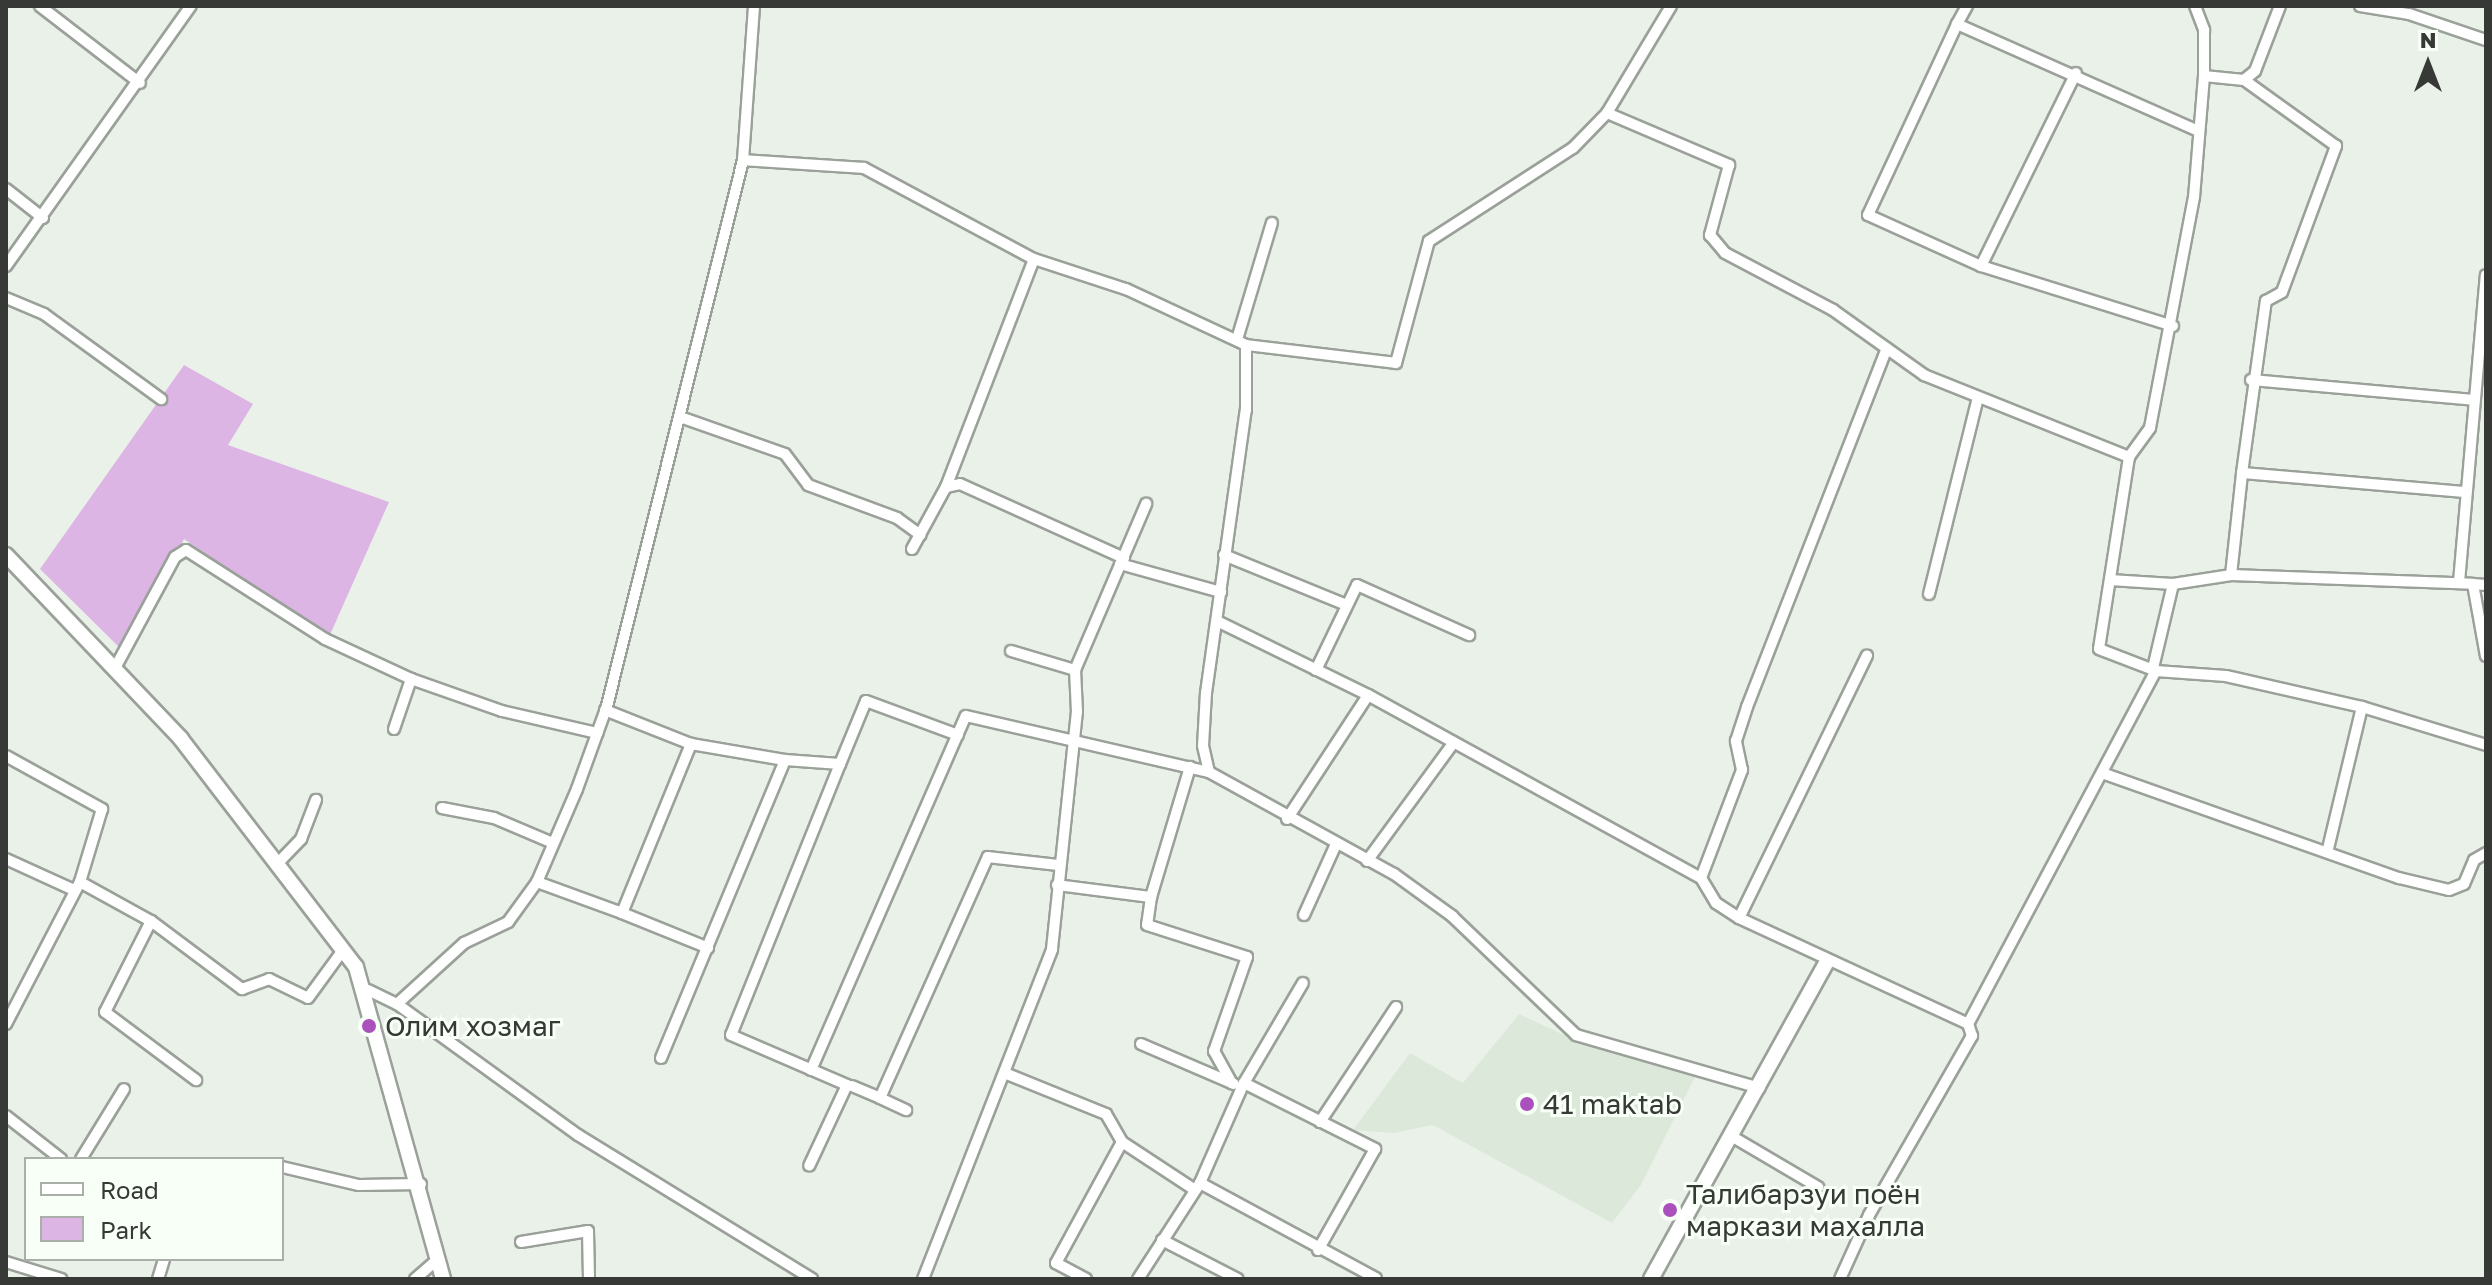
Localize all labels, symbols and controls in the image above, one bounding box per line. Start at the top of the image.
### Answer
north arrow [2388,24,2468,104]
text: N [2420,26,2436,53]
place label: Олим хозмаг [385,1009,561,1043]
marker: Олим хозмаг [360,1017,378,1035]
place label: 41 maktab [1543,1087,1682,1121]
marker: 41 maktab [1518,1095,1536,1113]
legend [24,1157,284,1261]
text: Road [100,1175,159,1204]
place label: Талибарзуи поён маркази махалла [1686,1177,1925,1243]
marker: Талибарзуи поён маркази махалла [1661,1201,1679,1219]
text: Park [100,1215,152,1244]

